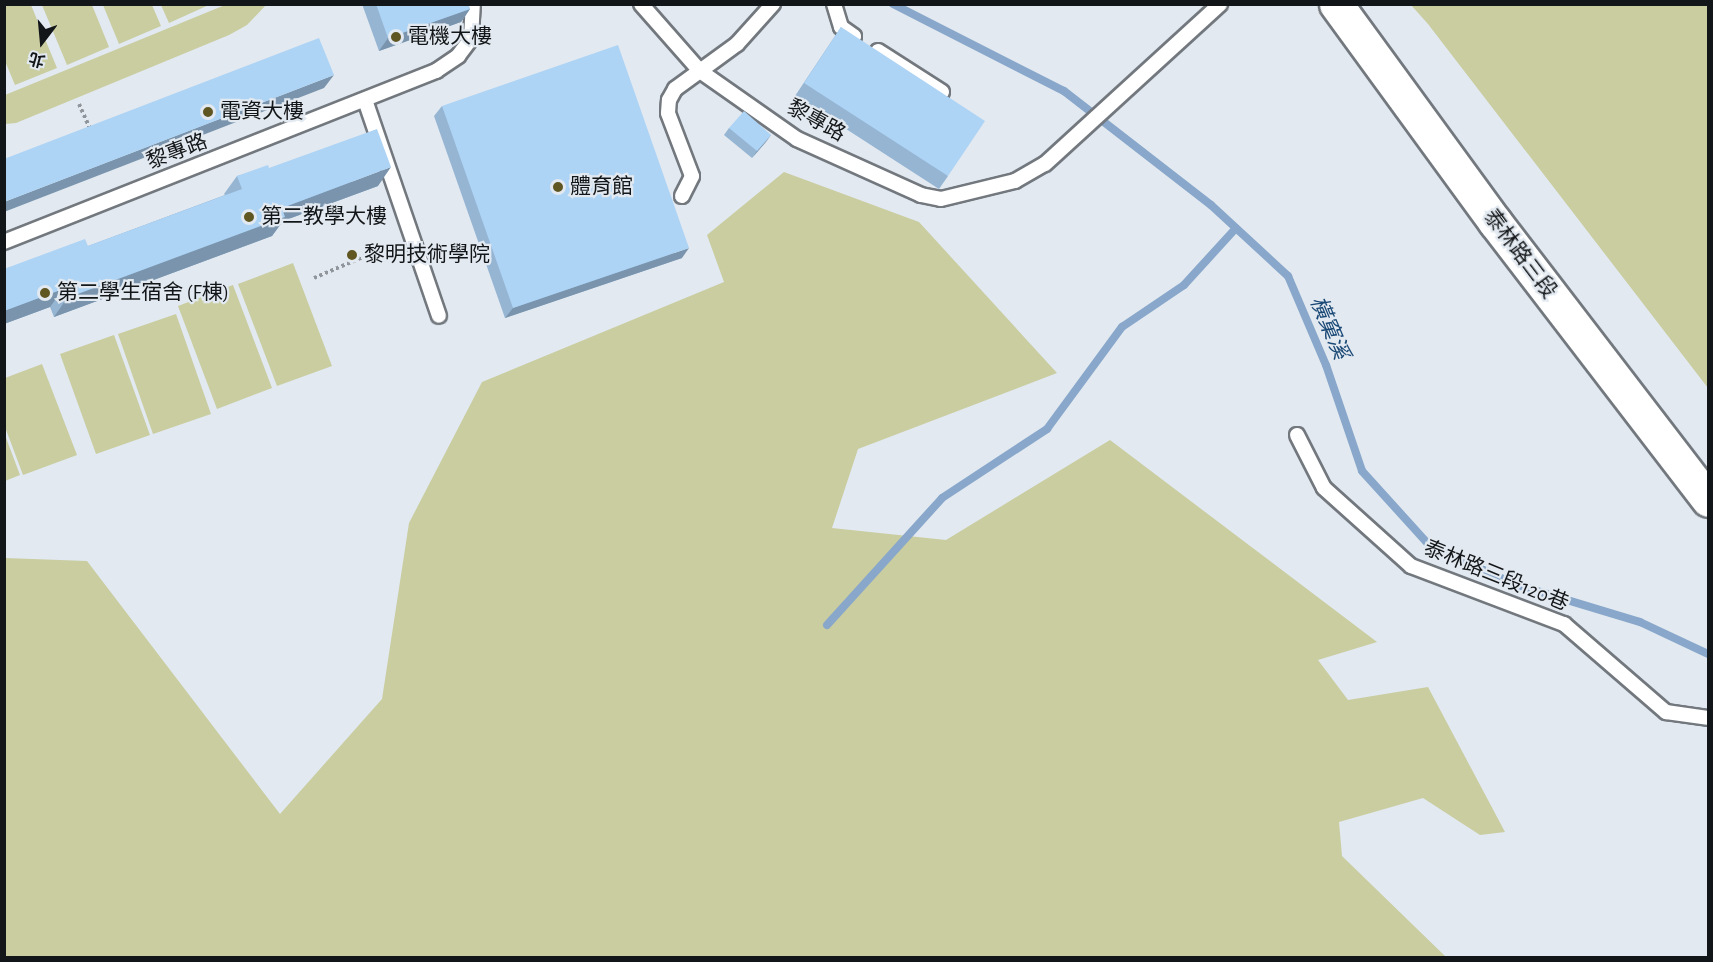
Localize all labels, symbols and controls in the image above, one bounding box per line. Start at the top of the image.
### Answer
north arrow [12,12,72,72]
place label: 電機大樓 [408,24,492,50]
marker: 電機大樓 [389,30,403,44]
text: 北 [27,49,47,69]
street label: 黎專路 [782,95,850,147]
place label: 電資大樓 [220,99,304,125]
marker: 電資大樓 [201,105,215,119]
street label: 黎專路 [143,129,211,175]
place label: 體育館 [570,174,633,200]
marker: 體育館 [551,180,565,194]
place label: 第二教學大樓 [261,204,387,230]
street label: 泰林路三段 [1478,204,1562,304]
marker: 第二教學大樓 [242,210,256,224]
place label: 黎明技術學院 [364,242,490,268]
marker: 黎明技術學院 [345,248,359,262]
place label: 第二學生宿舍 (F棟) [57,280,229,306]
marker: 第二學生宿舍 (F棟) [38,286,52,300]
water label: 橫窠溪 [1304,292,1354,364]
street label: 泰林路三段120巷 [1420,535,1572,617]

